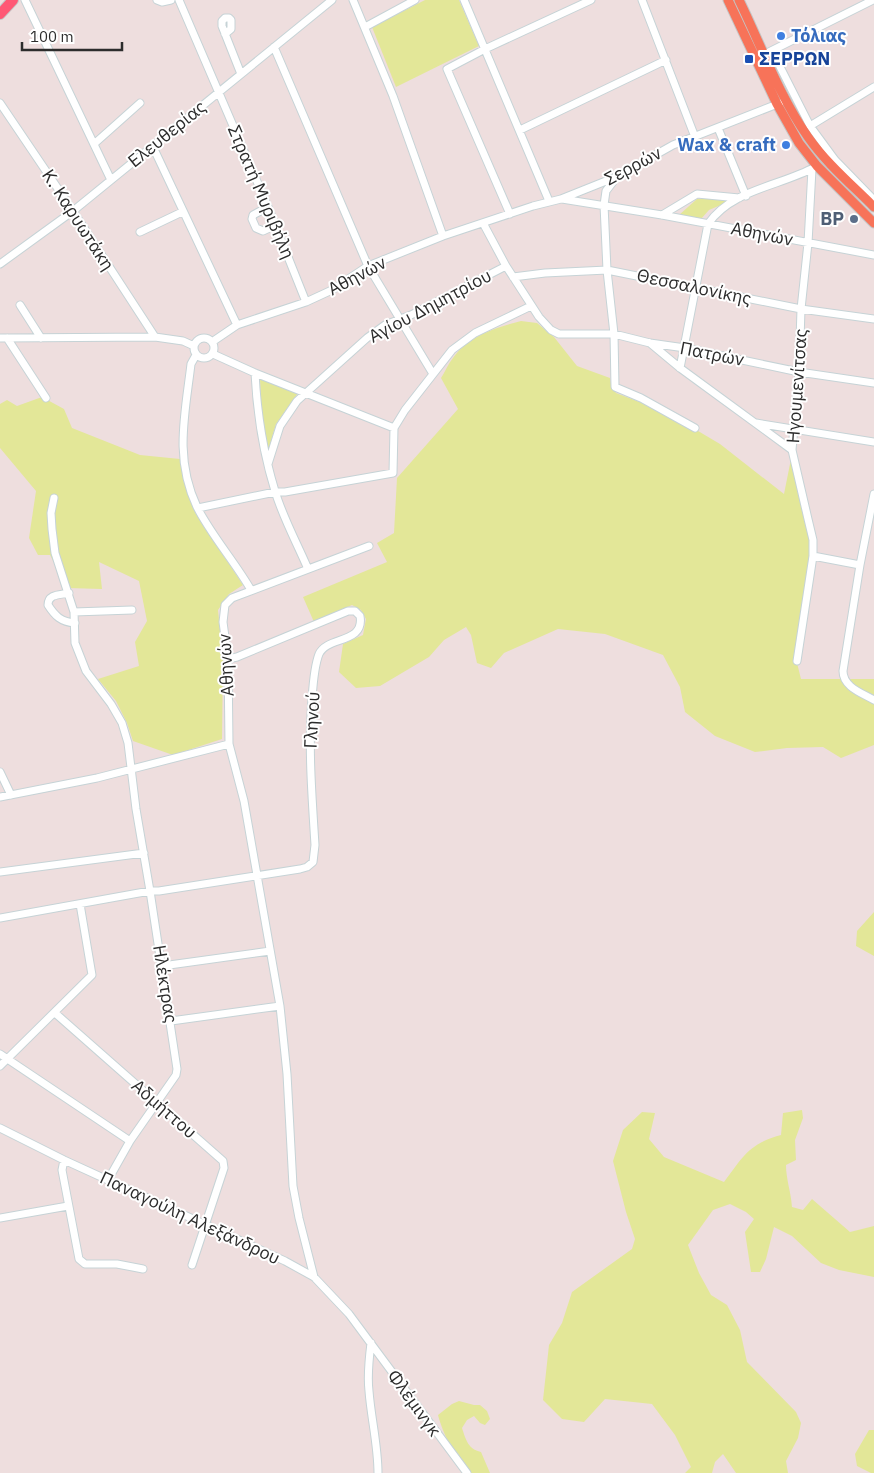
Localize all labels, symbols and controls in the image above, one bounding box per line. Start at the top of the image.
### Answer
scale bar [22,20,122,52]
place label: Τόλιας [791,24,846,47]
text: 100 m [30,27,74,46]
marker: Τόλιας [775,30,787,42]
place label: ΣΕΡΡΩΝ [759,47,830,70]
marker: ΣΕΡΡΩΝ [743,53,755,65]
street label: Ελευθερίας [123,95,211,172]
street label: Στρατή Μυριβήλη [223,121,300,262]
place label: Wax & craft [677,133,776,156]
marker: Wax & craft [780,139,792,151]
street label: Σερρών [600,141,665,190]
street label: Κ. Καρυωτάκη [37,165,120,275]
place label: BP [820,207,844,230]
marker: BP [848,213,860,225]
street label: Αθηνών [729,216,795,251]
street label: Αθηνών [324,251,390,301]
street label: Αγίου Δημητρίου [364,263,495,348]
street label: Θεσσαλονίκης [635,263,754,310]
street label: Ηγουμενίτσας [781,328,812,444]
street label: Πατρών [678,336,746,371]
street label: Αθηνών [212,633,239,697]
street label: Γληνού [299,691,324,749]
street label: Ηλέκτρας [148,943,183,1025]
street label: Αδμήττου [127,1074,202,1143]
street label: Παναγούλη Αλεξάνδρου [96,1166,284,1269]
street label: Φλέμινγκ [383,1365,447,1441]

